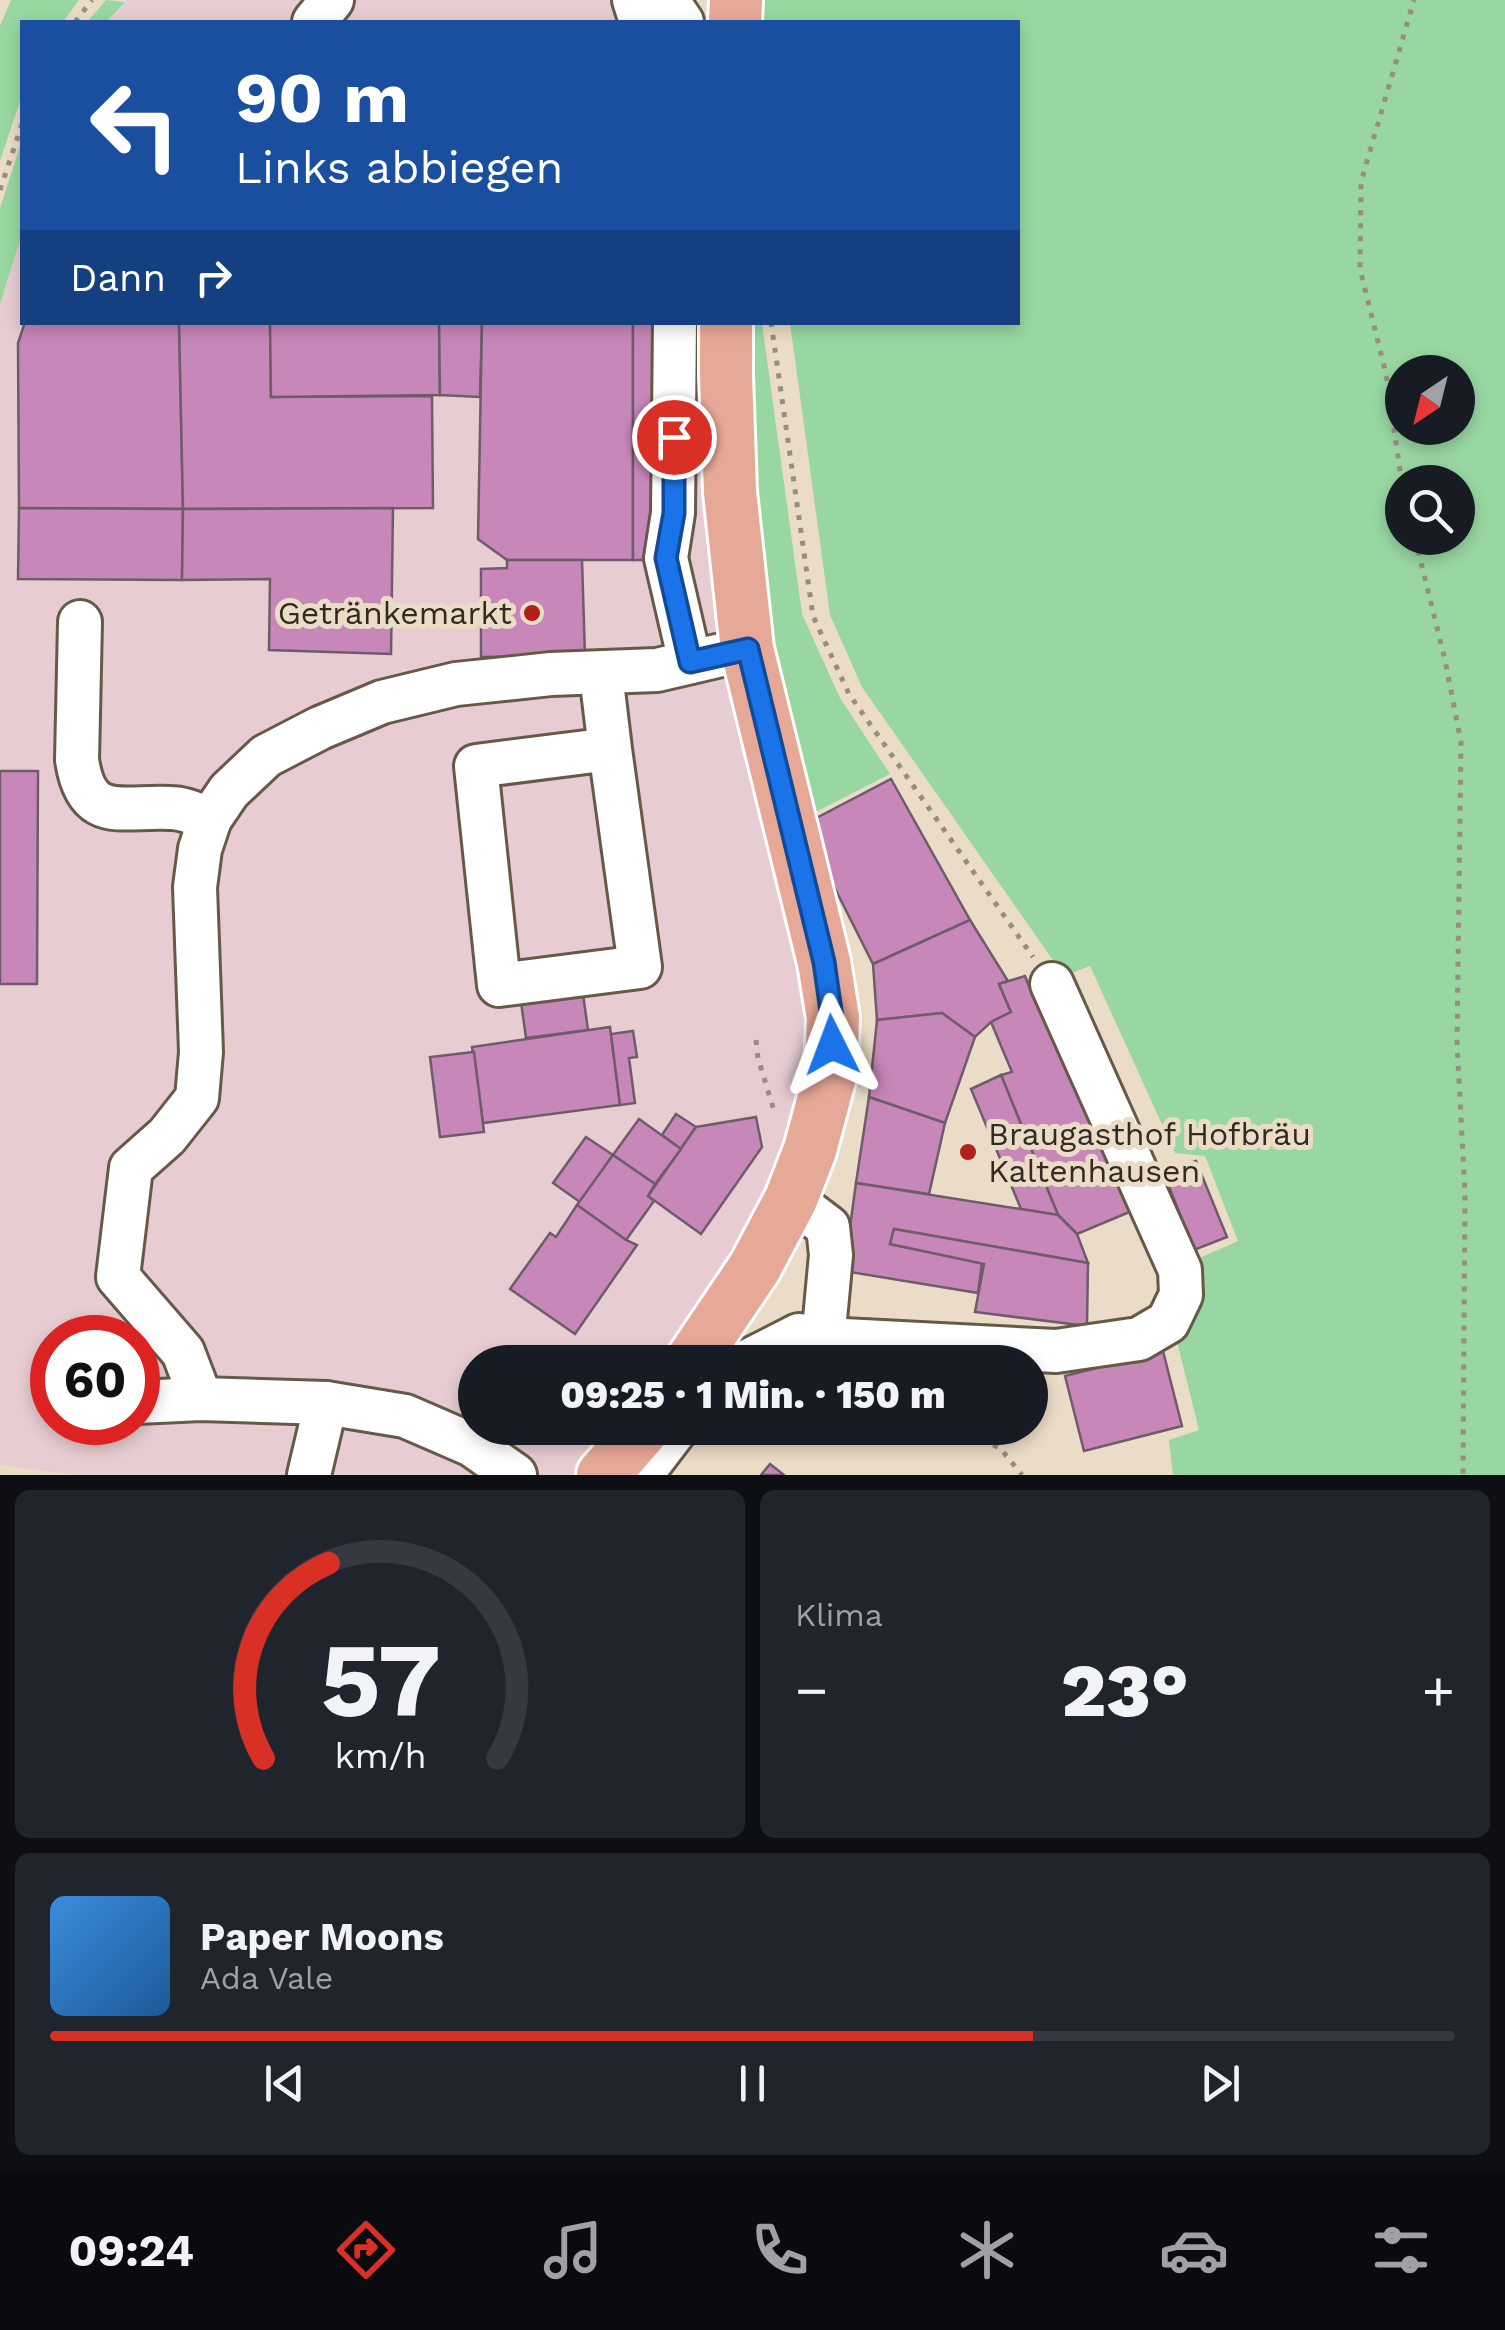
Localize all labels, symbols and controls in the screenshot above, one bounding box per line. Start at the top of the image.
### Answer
text: 90 m [235,57,409,139]
icon: left [70,60,200,190]
text: Links abbiegen [235,141,563,194]
icon: right [186,250,241,305]
text: Dann [70,256,166,300]
north arrow [1385,355,1475,445]
map controls [1385,355,1475,555]
pin [632,395,717,480]
icon: arrive [647,410,702,465]
button: search [1385,465,1475,555]
place label: Getränkemarkt [278,594,512,632]
marker: Getränkemarkt [521,602,543,624]
position arrow [780,993,884,1097]
place label: Braugasthof Hofbräu Kaltenhausen [988,1115,1311,1190]
marker: Braugasthof Hofbräu Kaltenhausen [957,1141,979,1163]
speed limit sign: 60 [30,1315,160,1445]
text: 09:25 · 1 Min. · 150 m [560,1373,946,1417]
text: Klima [795,1596,883,1634]
text: 57 [320,1619,440,1741]
text: 23° [1061,1646,1189,1734]
text: − [795,1658,828,1722]
text: + [1422,1658,1455,1722]
text: km/h [334,1735,426,1777]
text: Paper Moons [200,1915,444,1959]
text: Ada Vale [200,1959,333,1997]
icon: previous [257,2056,312,2111]
icon: pause [725,2056,780,2111]
icon: next [1193,2056,1248,2111]
icon: directions [331,2215,401,2285]
icon: music [538,2215,608,2285]
icon: phone [745,2215,815,2285]
icon: climate [952,2215,1022,2285]
icon: car [1159,2215,1229,2285]
icon: filters [1366,2215,1436,2285]
text: 09:24 [69,2224,194,2277]

